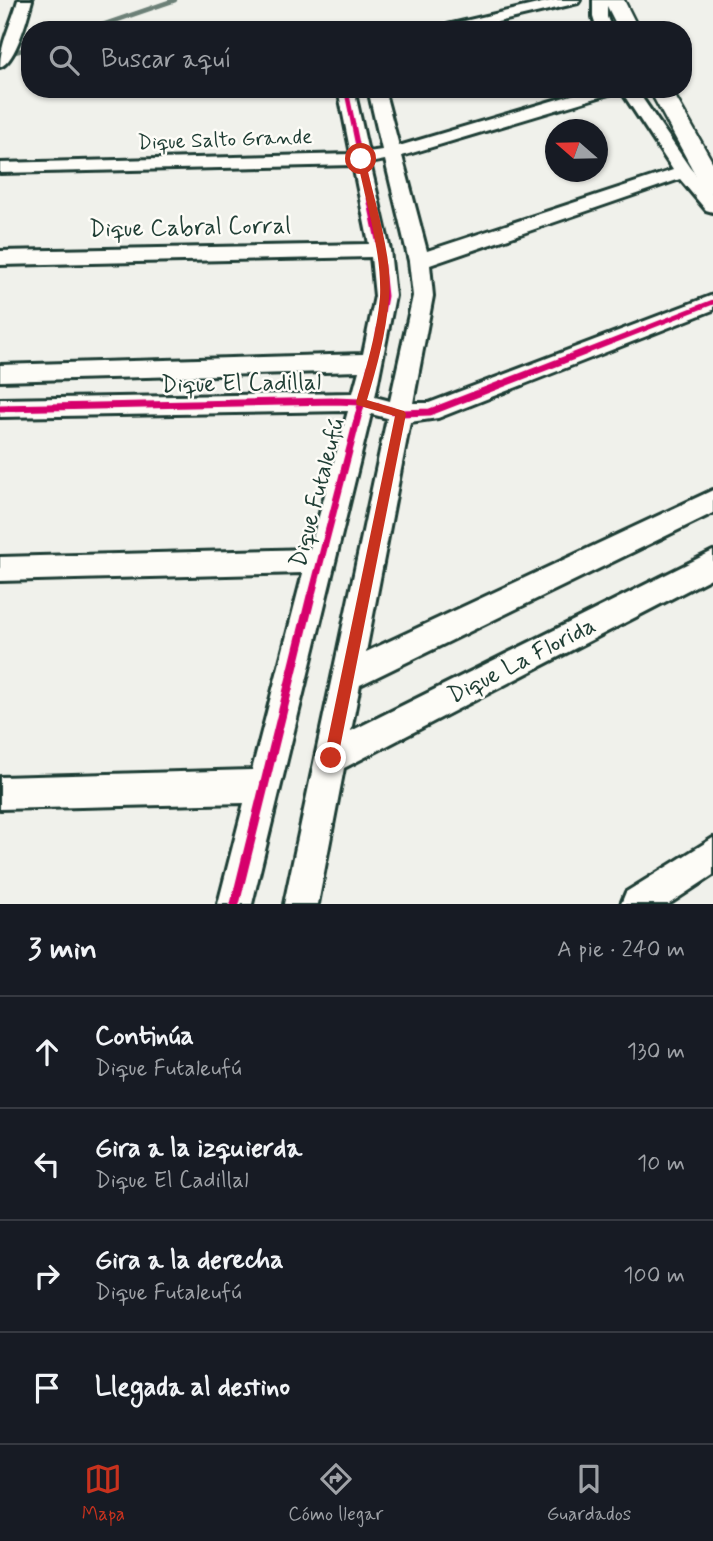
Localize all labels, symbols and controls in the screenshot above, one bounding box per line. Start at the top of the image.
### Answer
search box [21,21,692,98]
icon: search [45,41,83,79]
text: Buscar aquí [101,43,232,77]
north arrow [545,119,608,182]
street label: Dique Salto Grande [137,123,313,157]
route start [345,143,376,174]
street label: Dique Cabral Corral [89,211,291,245]
street label: Dique El Cadillal [161,367,321,401]
street label: Dique Futaleufú [283,415,353,571]
street label: Dique La Florida [443,610,601,712]
route end [315,742,346,773]
text: 3 min [28,930,97,969]
text: A pie · 240 m [557,935,685,965]
text: Continúa [95,1020,194,1054]
icon: ahead [28,1033,66,1071]
text: 130 m [627,1037,685,1067]
text: Dique Futaleufú [95,1054,242,1084]
text: Gira a la izquierda [95,1132,302,1166]
icon: left [28,1145,66,1183]
text: 10 m [637,1149,685,1179]
text: Dique El Cadillal [95,1166,249,1196]
text: Gira a la derecha [95,1244,284,1278]
icon: right [28,1257,66,1295]
text: 100 m [623,1261,685,1291]
text: Dique Futaleufú [95,1278,242,1308]
icon: arrive [28,1369,66,1407]
text: Llegada al destino [95,1371,290,1405]
tab: Mapa [82,1460,125,1527]
tab: Cómo llegar [288,1460,383,1527]
tab: Guardados [547,1460,631,1527]

